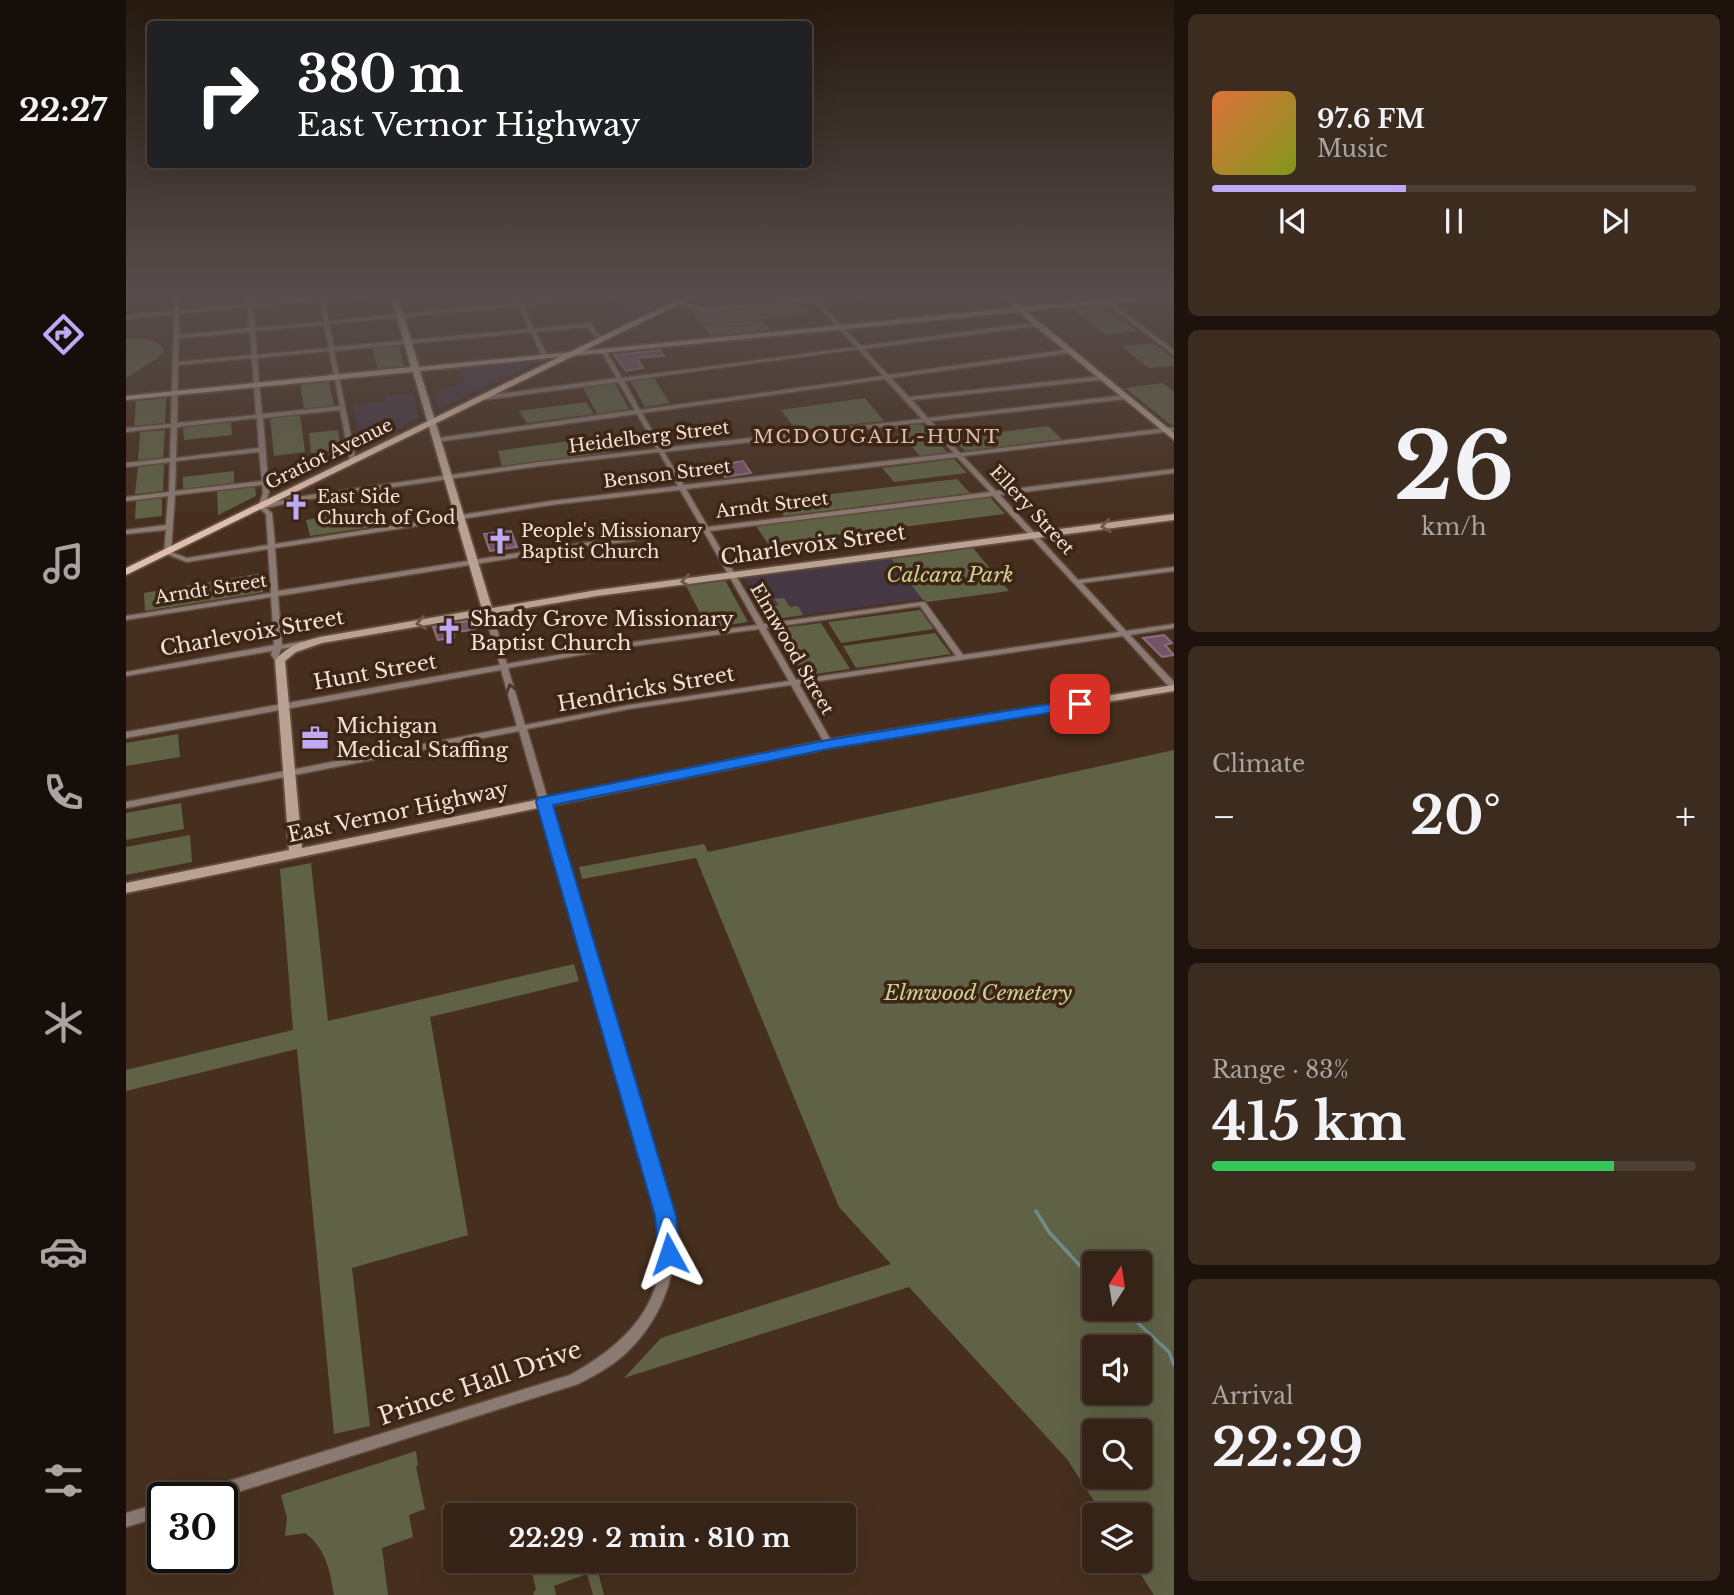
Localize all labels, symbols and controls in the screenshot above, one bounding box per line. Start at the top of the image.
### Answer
text: 380 m [297,44,464,105]
icon: right [182,49,273,140]
text: 22:27 [19,90,107,130]
text: 97.6 FM [1317,103,1425,135]
text: East Vernor Highway [297,105,641,145]
text: Music [1317,135,1388,163]
icon: previous [1274,202,1312,240]
icon: pause [1435,202,1473,240]
icon: next [1596,202,1634,240]
icon: directions [39,310,88,359]
text: 26 [1394,411,1514,524]
street label: Gratiot Avenue [262,414,396,494]
street label: Heidelberg Street [567,416,731,458]
district label: MCDOUGALL-HUNT [753,425,1001,448]
street label: Benson Street [602,455,732,493]
street label: Ellery Street [985,461,1079,559]
place label: East Side Church of God [317,486,455,529]
street label: Arndt Street [714,487,830,523]
church icon: East Side Church of God [281,492,311,522]
text: km/h [1421,513,1487,541]
one-way arrow [1100,518,1112,533]
street label: Charlevoix Street [719,519,907,571]
place label: People's Missionary Baptist Church [521,520,703,563]
church icon: People's Missionary Baptist Church [485,526,515,556]
icon: music [39,539,88,588]
park label: Calcara Park [886,562,1014,588]
street label: Arndt Street [152,569,269,609]
one-way arrow [681,574,692,589]
street label: Elmwood Street [745,579,839,719]
street label: Charlevoix Street [158,604,346,662]
place label: Shady Grove Missionary Baptist Church [470,606,734,656]
one-way arrow [415,615,427,630]
church icon: Shady Grove Missionary Baptist Church [434,616,464,646]
street label: Hunt Street [311,648,439,696]
street label: Hendricks Street [555,661,737,717]
pin [1050,674,1110,734]
one-way arrow [505,683,520,695]
icon: arrive [1061,685,1099,723]
place label: Michigan Medical Staffing [336,713,508,763]
office icon: Michigan Medical Staffing [300,723,330,753]
text: Climate [1212,750,1305,778]
icon: phone [39,768,88,817]
street label: East Vernor Highway [285,776,512,848]
text: 20° [1410,784,1501,848]
text: − [1212,793,1236,840]
text: + [1675,793,1696,840]
park label: Elmwood Cemetery [883,980,1072,1006]
icon: climate [39,998,88,1047]
text: Range · 83% [1212,1056,1349,1084]
text: 415 km [1212,1090,1406,1154]
position arrow [632,1217,706,1291]
icon: car [39,1227,88,1276]
north arrow [1082,1251,1152,1321]
map controls [1082,1251,1152,1573]
street label: Prince Hall Drive [375,1334,585,1431]
button: sound [1082,1335,1152,1405]
text: Arrival [1212,1382,1293,1410]
text: 22:29 [1212,1416,1363,1480]
button: search [1082,1419,1152,1489]
icon: filters [39,1456,88,1505]
speed limit sign: 30 [147,1482,238,1573]
button: layers [1082,1503,1152,1573]
text: 22:29 · 2 min · 810 m [509,1522,791,1554]

